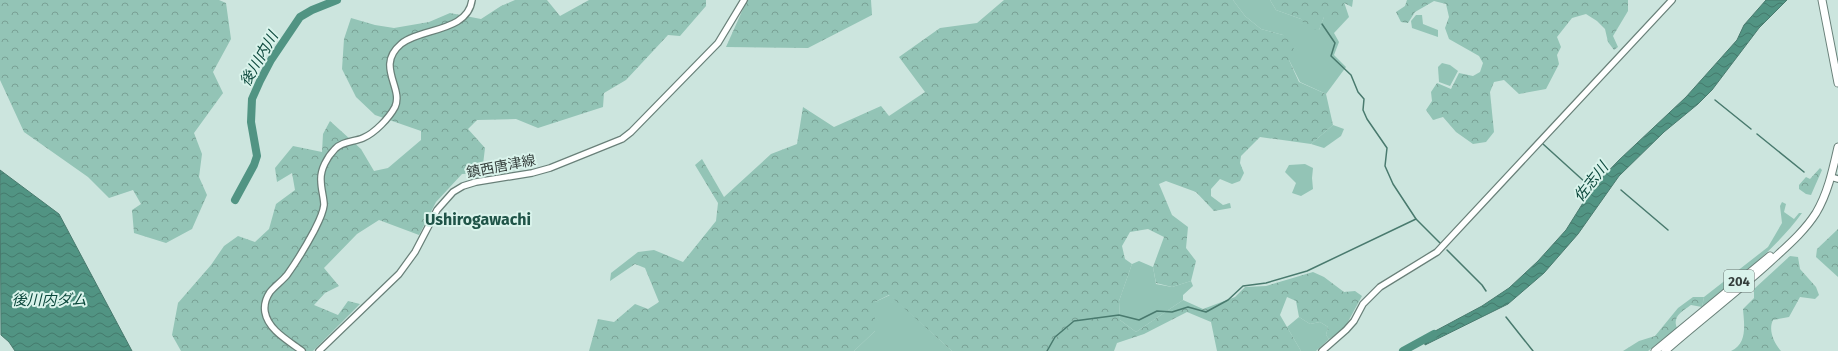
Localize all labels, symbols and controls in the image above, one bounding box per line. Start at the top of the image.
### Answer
water label: 後川内川 [236,27,283,89]
street label: 鎮西唐津線 [465,151,537,182]
water label: 佐志川 [1570,157,1613,205]
district label: Ushirogawachi [425,210,531,229]
road number: 204 [1724,270,1754,292]
water label: 後川内ダム [11,291,87,309]

